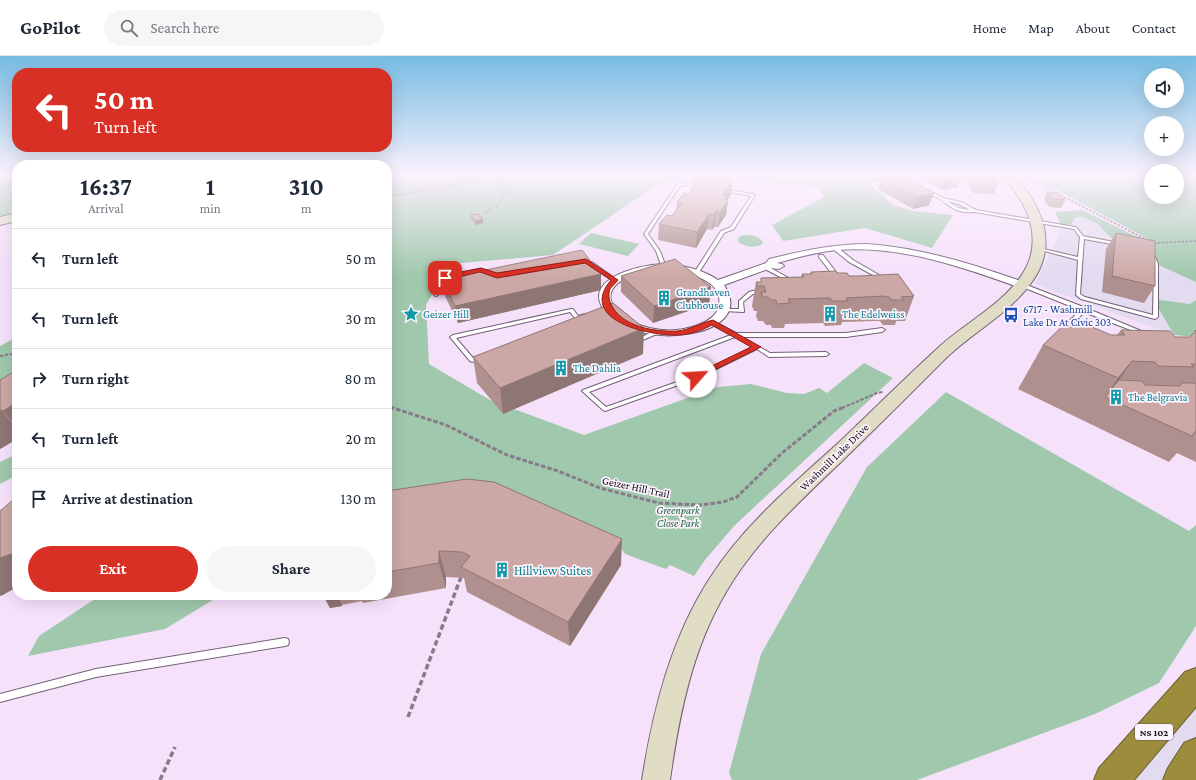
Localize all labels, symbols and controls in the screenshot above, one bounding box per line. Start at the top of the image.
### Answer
search box [104,10,384,46]
text: GoPilot [20,17,80,38]
icon: search [118,17,140,39]
text: Search here [150,20,219,36]
text: Home [973,20,1006,36]
text: Map [1028,20,1054,36]
text: About [1076,20,1110,36]
text: Contact [1132,20,1176,36]
map controls [1144,68,1184,204]
button: sound [1144,68,1184,108]
icon: left [28,84,80,136]
text: 50 m [94,84,154,115]
button: + [1144,116,1184,156]
text: Turn left [94,117,157,137]
button: − [1144,164,1184,204]
text: 16:37 [80,173,132,200]
text: 1 [206,173,215,200]
text: 310 [289,173,324,200]
text: Arrival [88,201,124,216]
text: min [200,201,221,216]
text: m [301,201,312,216]
icon: left [28,248,50,270]
text: Turn left [62,251,118,267]
text: 50 m [346,251,376,267]
pin [428,261,462,295]
icon: arrive [434,267,456,289]
place label: Grandhaven Clubhouse [676,286,730,311]
building icon: Grandhaven Clubhouse [655,289,673,307]
place label: 6717 - Washmill Lake Dr At Civic 303 [1023,303,1111,328]
place icon: Geizer Hill [402,305,420,323]
building icon: The Edelweiss [821,305,839,323]
bus stop icon: 6717 - Washmill Lake Dr At Civic 303 [1002,306,1020,324]
icon: left [28,308,50,330]
place label: Geizer Hill [423,308,469,320]
place label: The Edelweiss [842,308,905,320]
text: Turn left [62,311,118,327]
text: 30 m [346,311,376,327]
position arrow [675,356,717,398]
building icon: The Dahlia [552,359,570,377]
place label: The Dahlia [573,362,621,374]
icon: right [28,368,50,390]
text: Turn right [62,371,129,387]
text: 80 m [345,371,376,387]
building icon: The Belgravia [1107,388,1125,406]
place label: The Belgravia [1128,391,1188,404]
street label: Washmill Lake Drive [797,421,871,493]
icon: left [28,428,50,450]
text: Turn left [62,431,118,447]
text: 20 m [346,431,376,447]
street label: Geizer Hill Trail [601,474,671,500]
icon: arrive [28,488,50,510]
text: Arrive at destination [62,491,193,507]
text: 130 m [341,491,376,507]
park label: Greenpark Close Park [656,504,701,529]
button: Exit [28,546,198,592]
button: Share [206,546,376,592]
building icon: Hillview Suites [493,561,511,579]
place label: Hillview Suites [514,563,591,578]
road number: NS 102 [1135,724,1173,740]

